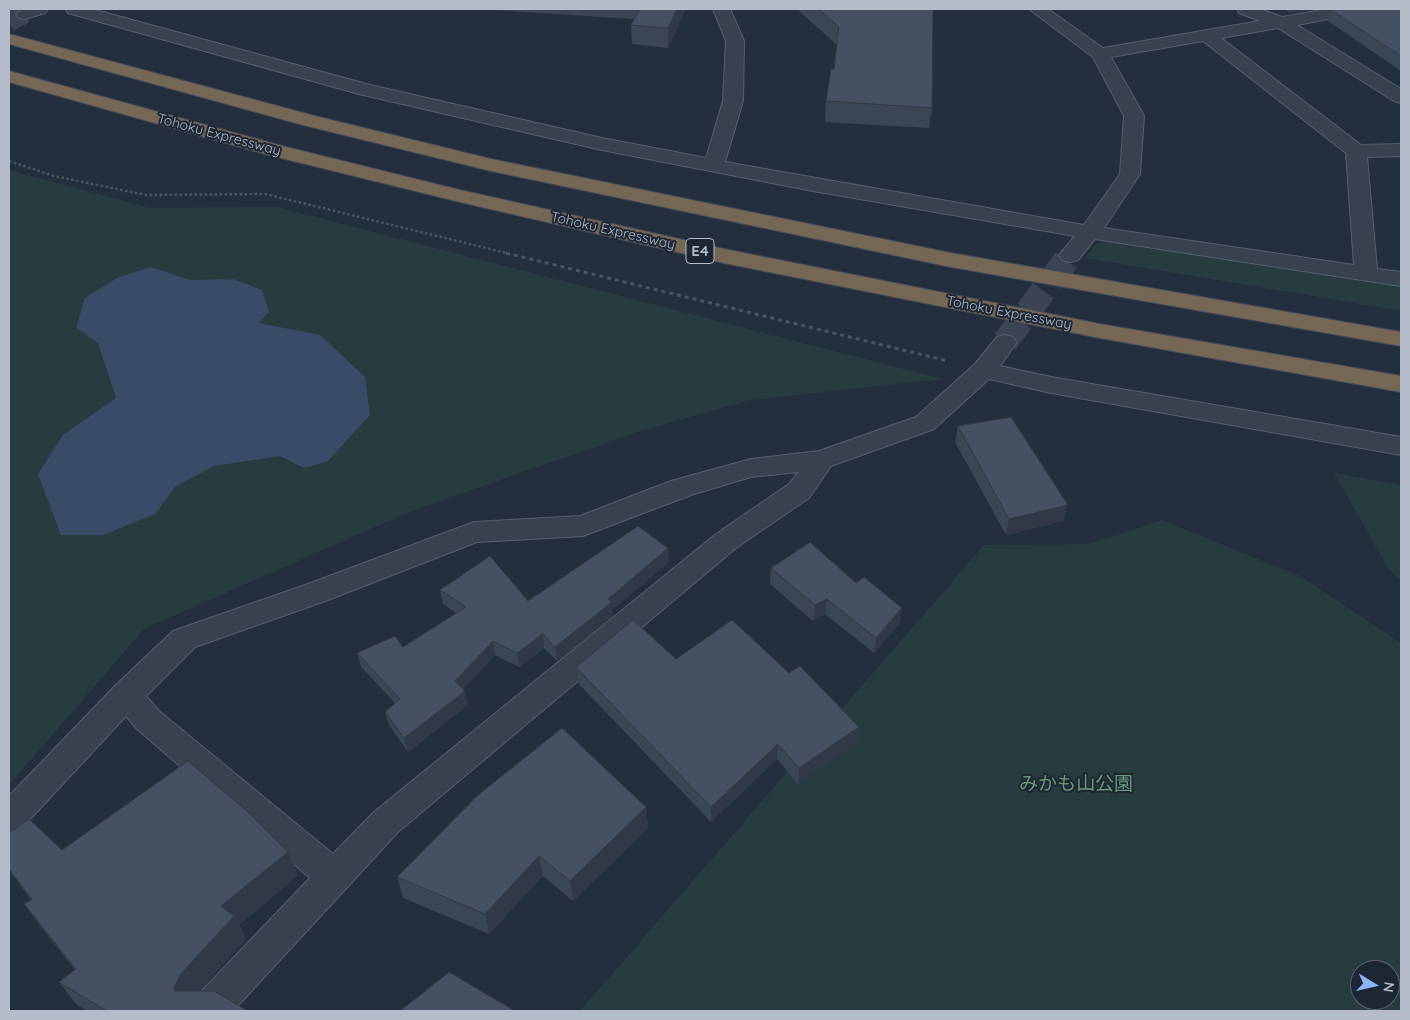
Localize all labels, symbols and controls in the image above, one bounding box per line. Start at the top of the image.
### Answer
street label: Tohoku Expressway [155,110,283,160]
street label: Tohoku Expressway [549,209,677,253]
road number: E4 [686,238,714,264]
street label: Tohoku Expressway [945,293,1073,333]
park label: みかも山公園 [1019,773,1133,795]
north arrow [1350,960,1400,1010]
text: N [1379,981,1399,994]

